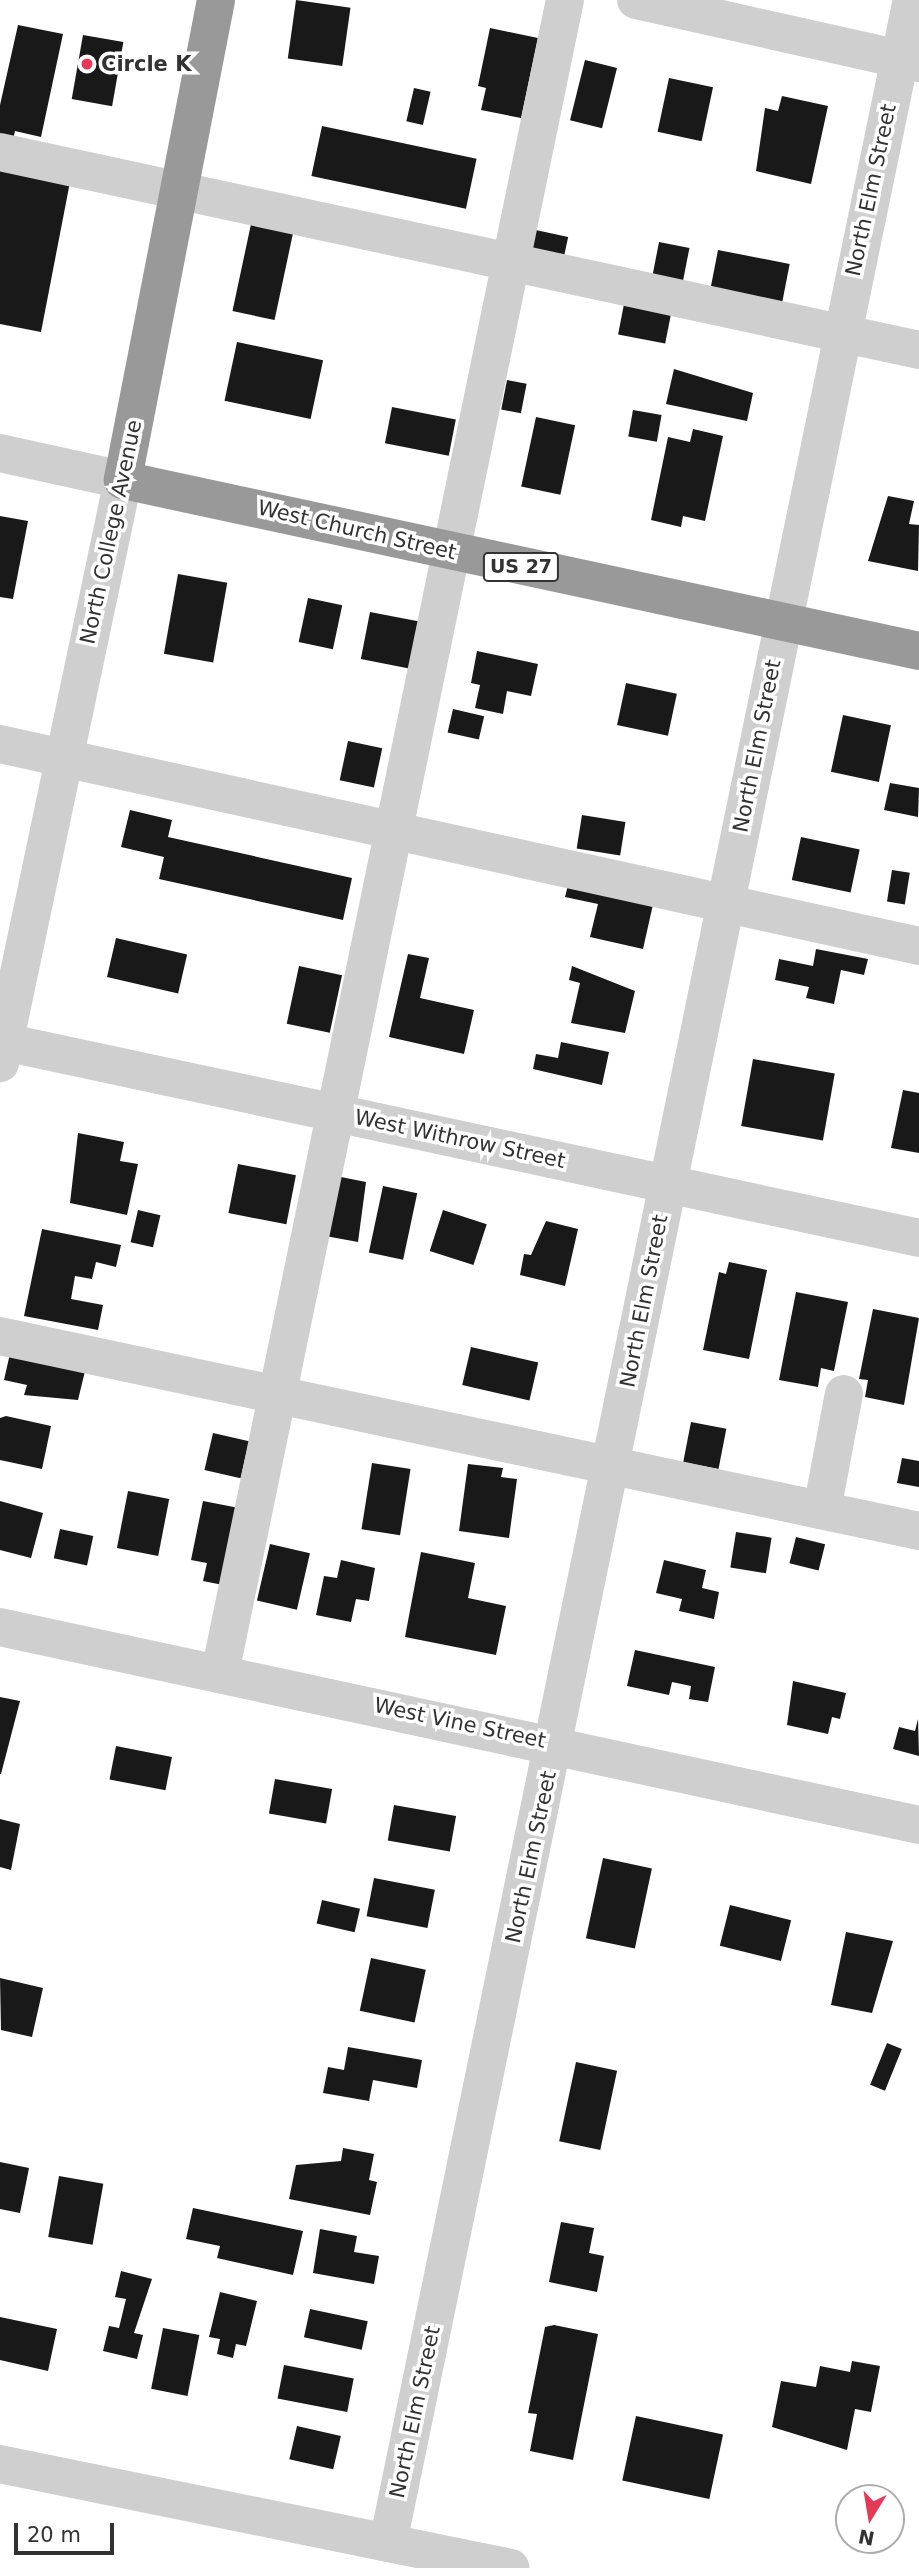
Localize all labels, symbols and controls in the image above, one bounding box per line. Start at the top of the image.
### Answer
place label: Circle K [101,51,191,77]
marker: Circle K [79,56,95,72]
street label: North Elm Street [840,102,902,278]
street label: North College Avenue [75,418,147,646]
street label: West Church Street [255,495,459,565]
road number: US 27 [482,552,560,582]
street label: North Elm Street [728,657,786,835]
street label: West Withrow Street [352,1104,568,1174]
street label: North Elm Street [615,1212,673,1390]
street label: West Vine Street [372,1693,548,1753]
street label: North Elm Street [500,1769,562,1945]
street label: North Elm Street [384,2324,446,2500]
north arrow [835,2484,905,2554]
scale bar [18,2508,117,2552]
text: 20 m [27,2523,81,2547]
text: N [856,2525,876,2550]

